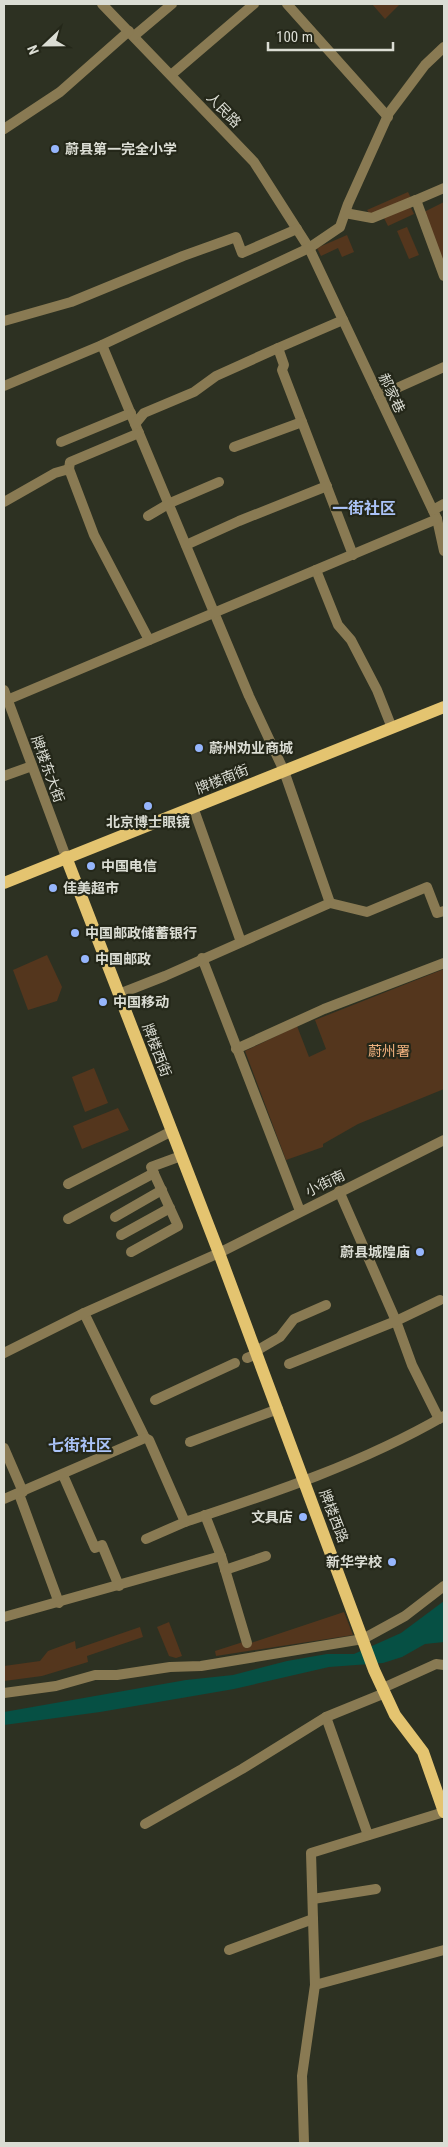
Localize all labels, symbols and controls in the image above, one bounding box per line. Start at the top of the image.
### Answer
north arrow [20,20,70,70]
scale bar [268,20,393,52]
text: 100 m [276,28,313,46]
text: N [24,43,42,57]
street label: 人民路 [204,89,244,131]
place label: 蔚县第一完全小学 [65,141,177,157]
marker: 蔚县第一完全小学 [49,143,61,155]
street label: 郝家巷 [376,371,408,415]
district label: 一街社区 [332,499,396,518]
street label: 牌楼东大街 [29,733,67,805]
place label: 蔚州劝业商城 [209,740,293,756]
marker: 蔚州劝业商城 [193,742,205,754]
street label: 牌楼南街 [193,761,251,797]
marker: 北京博士眼镜 [142,800,154,812]
place label: 北京博士眼镜 [106,814,190,830]
place label: 中国电信 [101,858,157,874]
marker: 中国电信 [85,860,97,872]
place label: 佳美超市 [63,880,119,896]
marker: 佳美超市 [47,882,59,894]
place label: 中国邮政储蓄银行 [85,925,197,941]
marker: 中国邮政储蓄银行 [69,927,81,939]
place label: 中国邮政 [95,951,151,967]
marker: 中国邮政 [79,953,91,965]
place label: 中国移动 [113,994,169,1010]
marker: 中国移动 [97,996,109,1008]
street label: 牌楼西街 [139,1021,175,1079]
park label: 蔚州署 [368,1043,410,1059]
street label: 小街南 [303,1167,347,1199]
place label: 蔚县城隍庙 [340,1244,410,1260]
marker: 蔚县城隍庙 [414,1246,426,1258]
district label: 七街社区 [48,1436,112,1455]
street label: 牌楼西路 [316,1487,352,1545]
place label: 文具店 [251,1509,293,1525]
marker: 文具店 [297,1511,309,1523]
place label: 新华学校 [326,1554,382,1570]
marker: 新华学校 [386,1556,398,1568]

